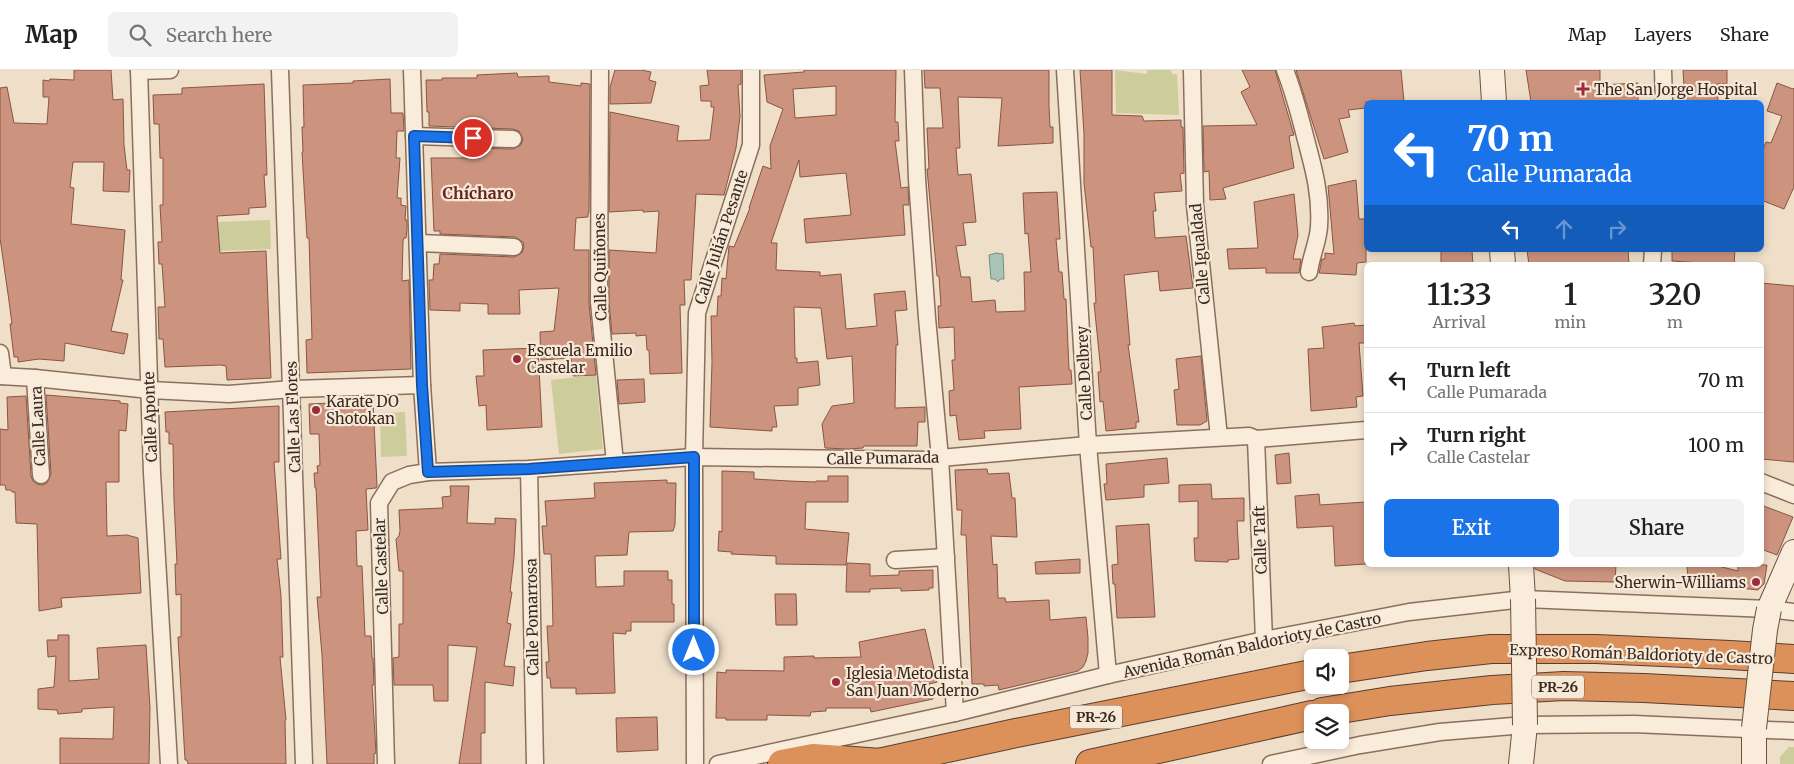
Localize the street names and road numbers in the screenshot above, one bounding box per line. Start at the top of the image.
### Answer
street label: Calle Julián Pesante [690,167,752,307]
street label: Calle Igualdad [1186,203,1214,305]
street label: Calle Quiñones [590,213,610,321]
street label: Calle Delbrey [1072,325,1096,421]
street label: Calle Las Flores [282,361,304,473]
street label: Calle Aponte [139,371,161,463]
street label: Calle Laura [26,385,50,467]
street label: Calle Pumarada [827,448,939,468]
street label: Calle Taft [1249,505,1271,575]
street label: Calle Castelar [370,517,392,615]
street label: Calle Pomarrosa [521,558,543,676]
street label: Avenida Román Baldorioty de Castro [1120,608,1383,682]
street label: Expreso Román Baldorioty de Castro [1509,640,1773,668]
road number: PR-26 [1532,676,1584,698]
road number: PR-26 [1070,706,1122,729]

